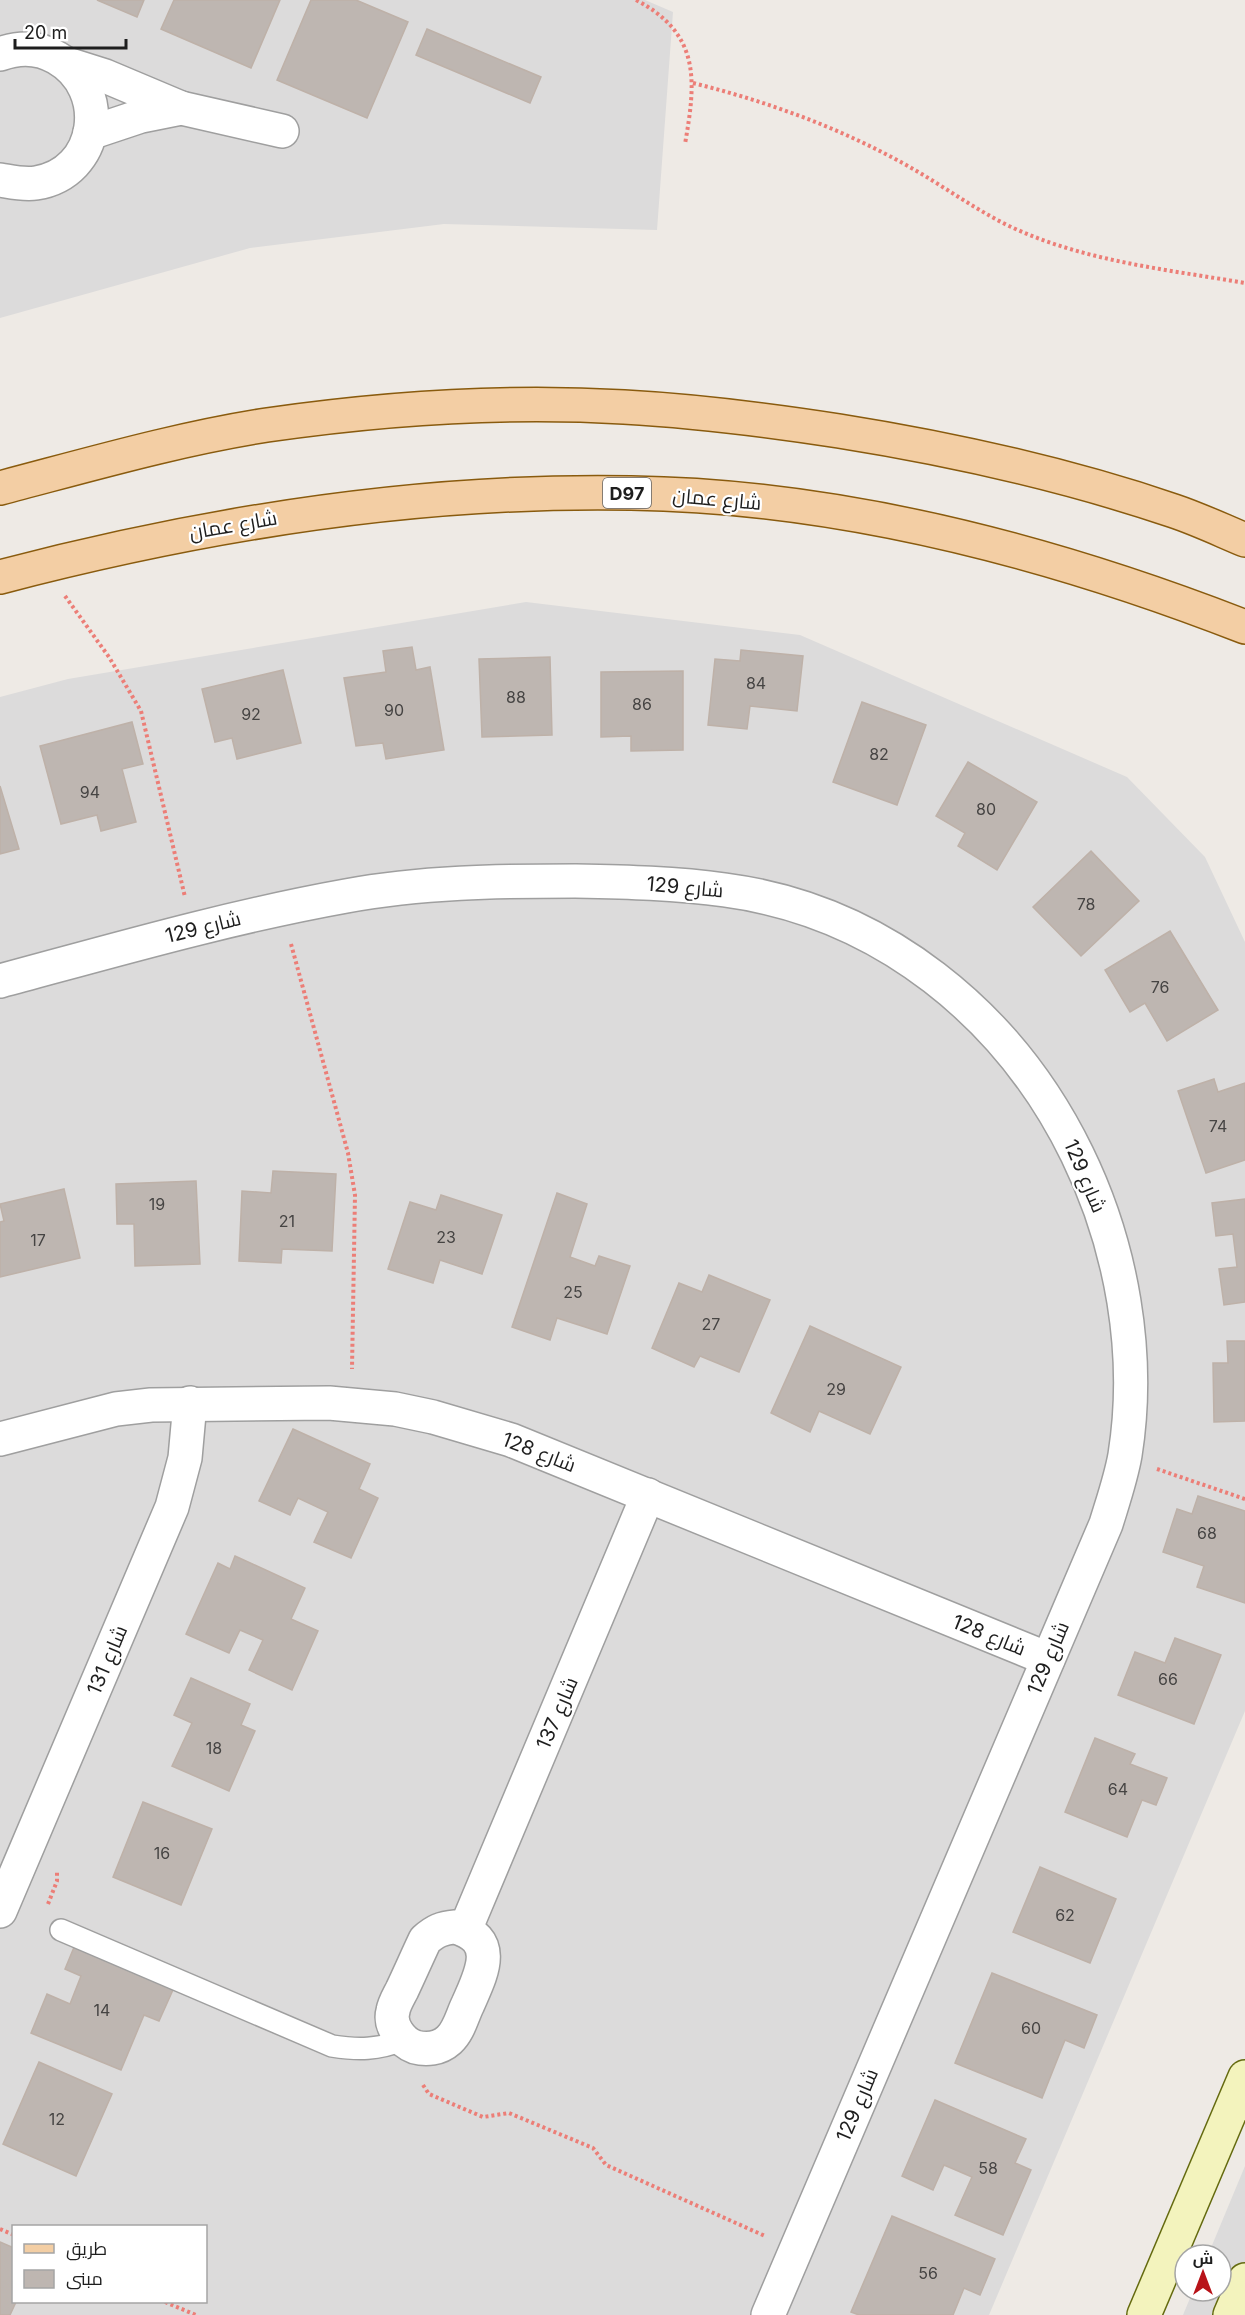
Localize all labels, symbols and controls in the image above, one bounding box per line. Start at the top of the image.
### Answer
scale bar [15,12,126,50]
text: 20 m [24,22,67,43]
road number: D97 [603,478,651,508]
street label: شارع عمان [671,483,762,517]
street label: شارع عمان [187,505,279,547]
house number: 84 [746,673,766,693]
house number: 88 [506,687,526,707]
house number: 86 [632,694,652,714]
house number: 90 [384,700,404,720]
house number: 92 [241,704,261,724]
house number: 82 [869,744,889,764]
house number: 94 [80,782,100,802]
house number: 80 [976,799,996,819]
street label: شارع 129 [645,872,724,904]
house number: 78 [1077,894,1095,914]
street label: شارع 129 [163,906,244,950]
house number: 76 [1151,977,1169,997]
house number: 74 [1209,1116,1227,1136]
street label: شارع 129 [1057,1136,1111,1217]
house number: 19 [149,1194,165,1214]
house number: 21 [279,1211,295,1231]
house number: 23 [436,1227,456,1247]
house number: 17 [30,1230,46,1250]
house number: 25 [563,1282,583,1302]
house number: 27 [702,1314,720,1334]
house number: 29 [826,1379,846,1399]
street label: شارع 128 [498,1427,579,1479]
house number: 68 [1197,1523,1217,1543]
street label: شارع 128 [948,1609,1029,1662]
street label: شارع 129 [1022,1618,1076,1699]
street label: شارع 131 [82,1622,134,1699]
house number: 66 [1158,1669,1178,1689]
street label: شارع 137 [531,1673,585,1754]
house number: 18 [206,1738,222,1758]
house number: 64 [1108,1779,1128,1799]
house number: 16 [154,1843,170,1863]
house number: 62 [1055,1905,1075,1925]
house number: 14 [94,2000,110,2020]
house number: 60 [1021,2018,1041,2038]
street label: شارع 129 [831,2065,885,2146]
house number: 12 [49,2109,65,2129]
house number: 58 [978,2158,998,2178]
legend [12,2225,207,2303]
text: طريق [66,2238,107,2261]
north arrow [1173,2243,1233,2303]
text: ش [1193,2248,1213,2268]
house number: 56 [918,2263,938,2283]
text: مبنى [66,2268,103,2290]

